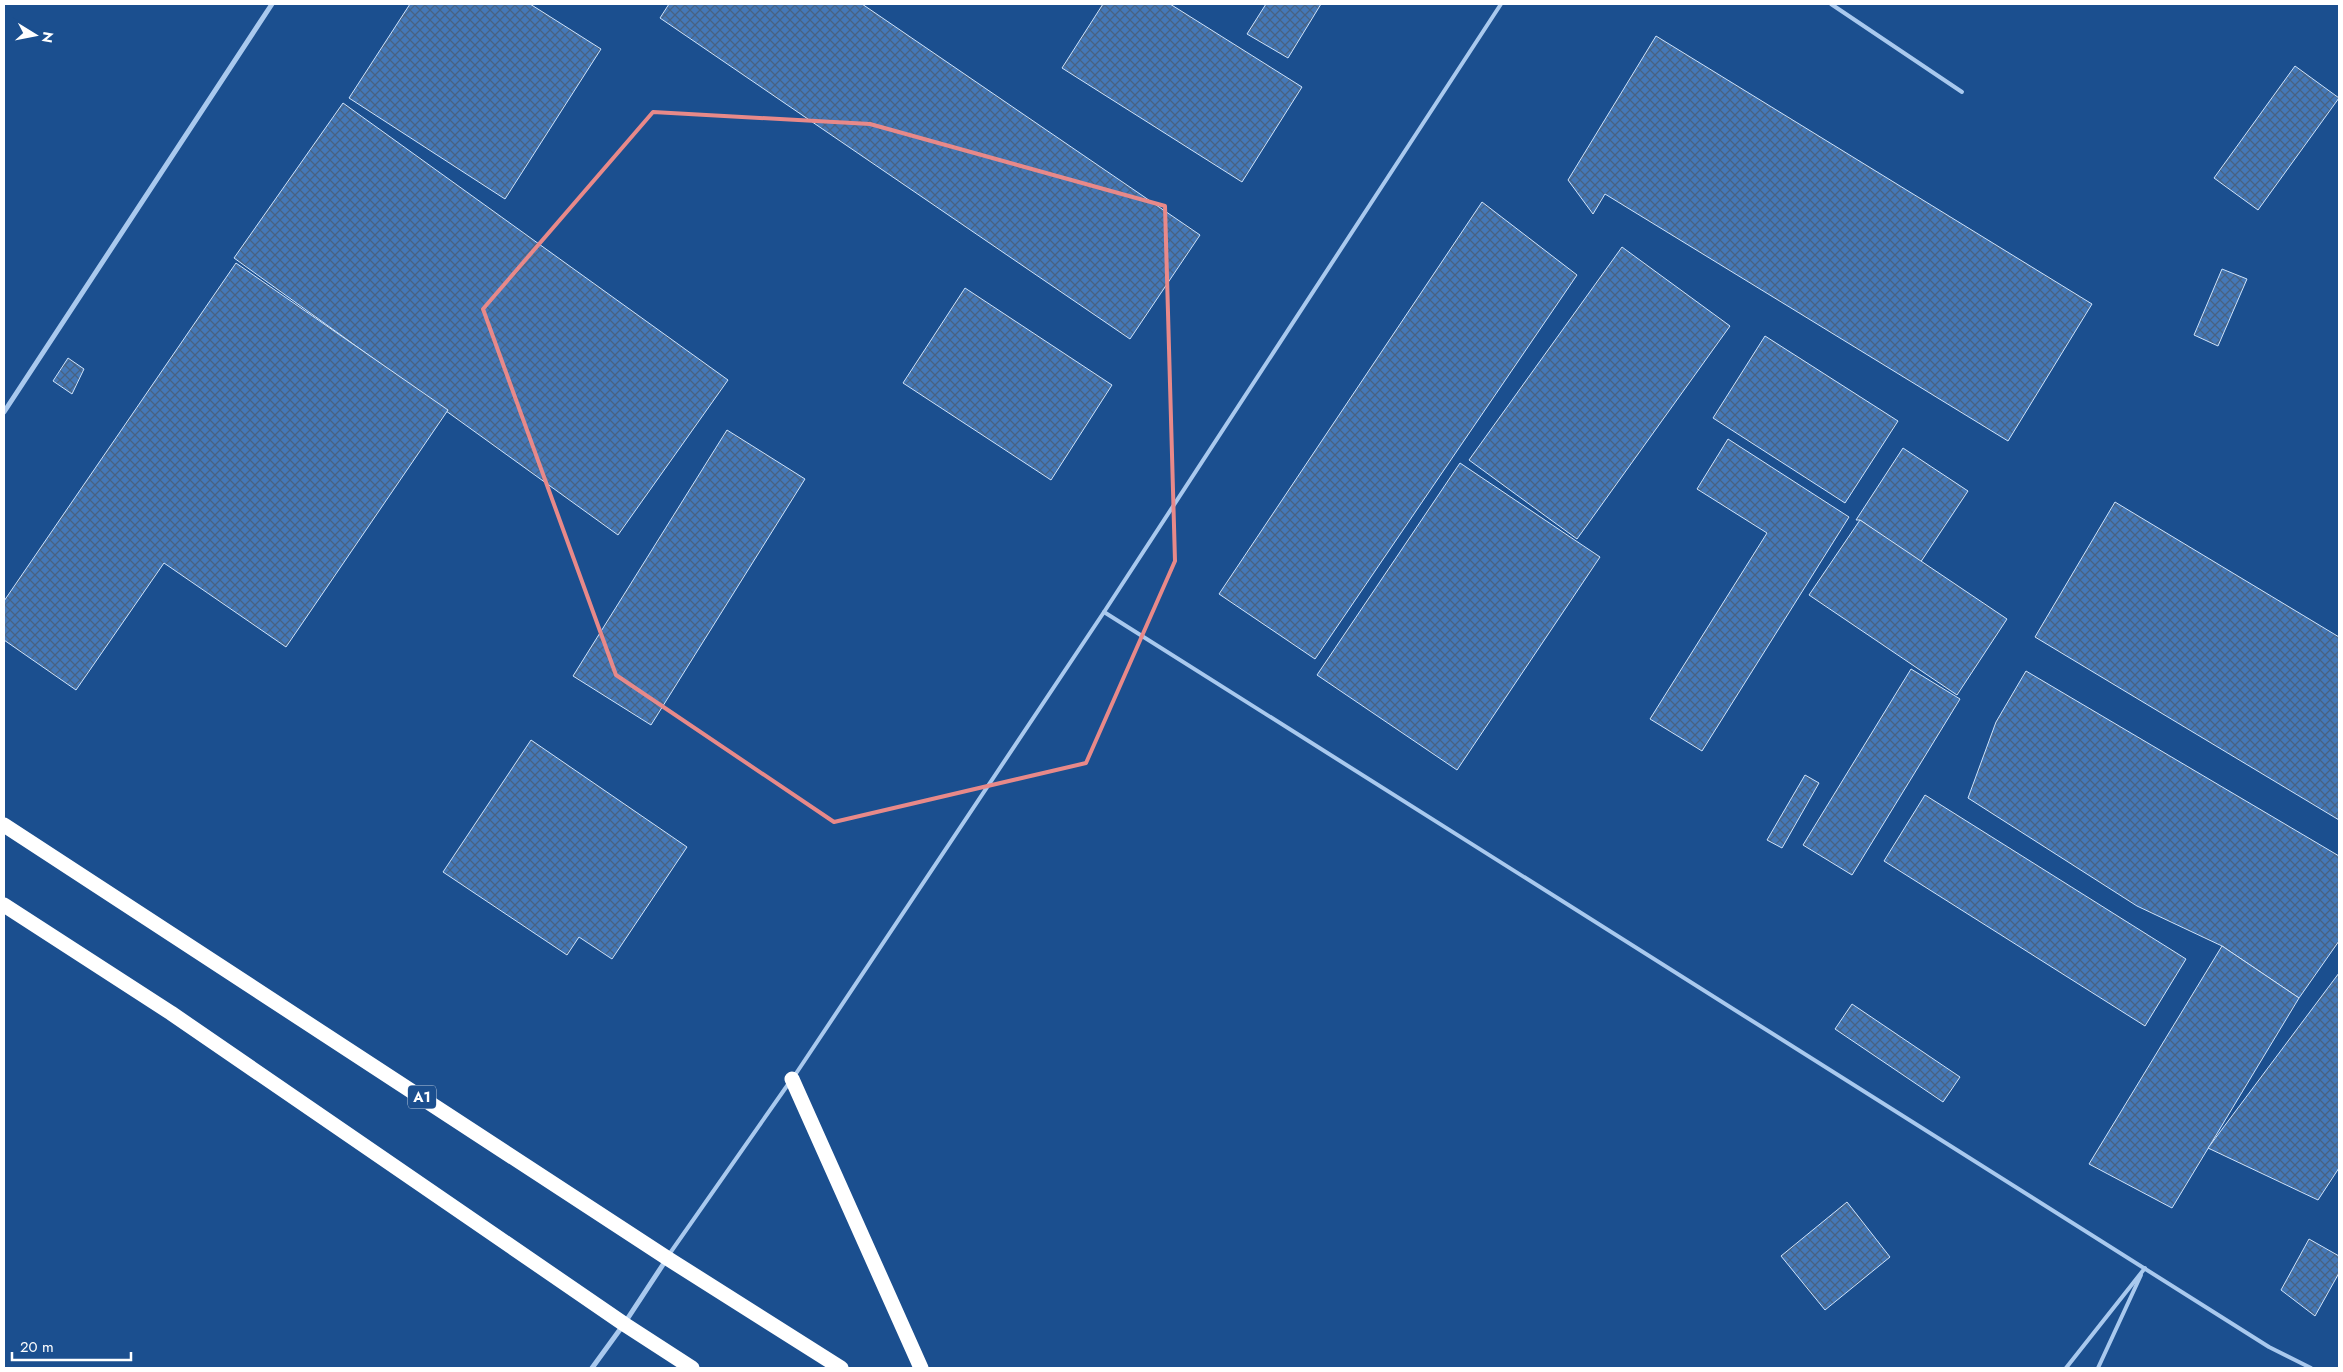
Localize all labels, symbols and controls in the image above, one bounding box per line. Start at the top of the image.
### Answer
north arrow [10,10,60,60]
text: N [37,30,59,44]
road number: A1 [408,1086,436,1108]
scale bar [12,1330,131,1362]
text: 20 m [20,1336,54,1358]

